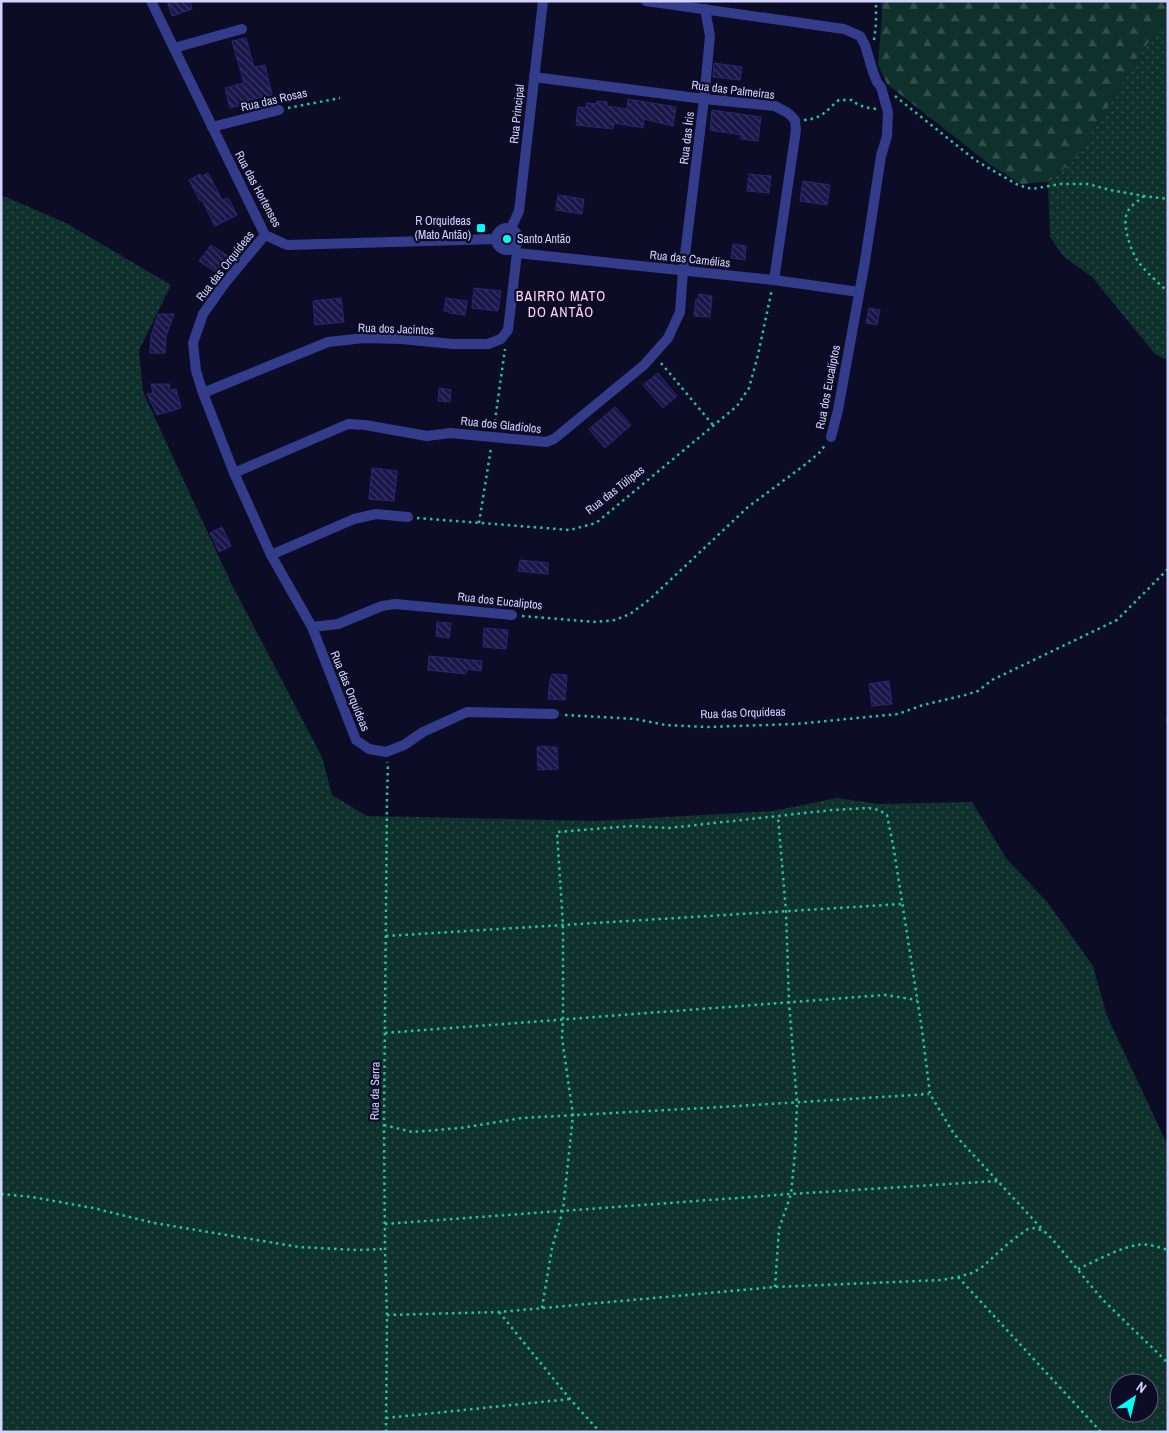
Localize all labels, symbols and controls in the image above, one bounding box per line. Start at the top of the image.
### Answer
street label: Rua das Palmeiras [690,77,776,103]
street label: Rua Principal [506,84,528,144]
street label: Rua das Rosas [239,85,309,115]
street label: Rua das Íris [676,111,698,165]
street label: Rua das Hortenses [231,148,285,230]
place label: R Orquideas (Mato Antão) [415,213,471,243]
marker: R Orquideas (Mato Antão) [475,222,487,234]
street label: Rua das Orquídeas [192,227,258,305]
place label: Santo Antão [517,231,571,247]
marker: Santo Antão [501,233,513,245]
street label: Rua das Camélias [649,247,731,271]
district label: BAIRRO MATO DO ANTÃO [516,287,606,321]
street label: Rua dos Jacintos [358,320,434,338]
street label: Rua dos Eucaliptos [812,344,844,430]
street label: Rua dos Gladíolos [460,413,542,437]
street label: Rua das Túlipas [582,462,648,518]
street label: Rua dos Eucaliptos [457,589,543,613]
street label: Rua das Orquídeas [327,648,373,734]
street label: Rua das Orquídeas [700,704,786,722]
street label: Rua da Serra [366,1061,384,1120]
north arrow [1109,1373,1159,1423]
text: N [1133,1378,1150,1397]

